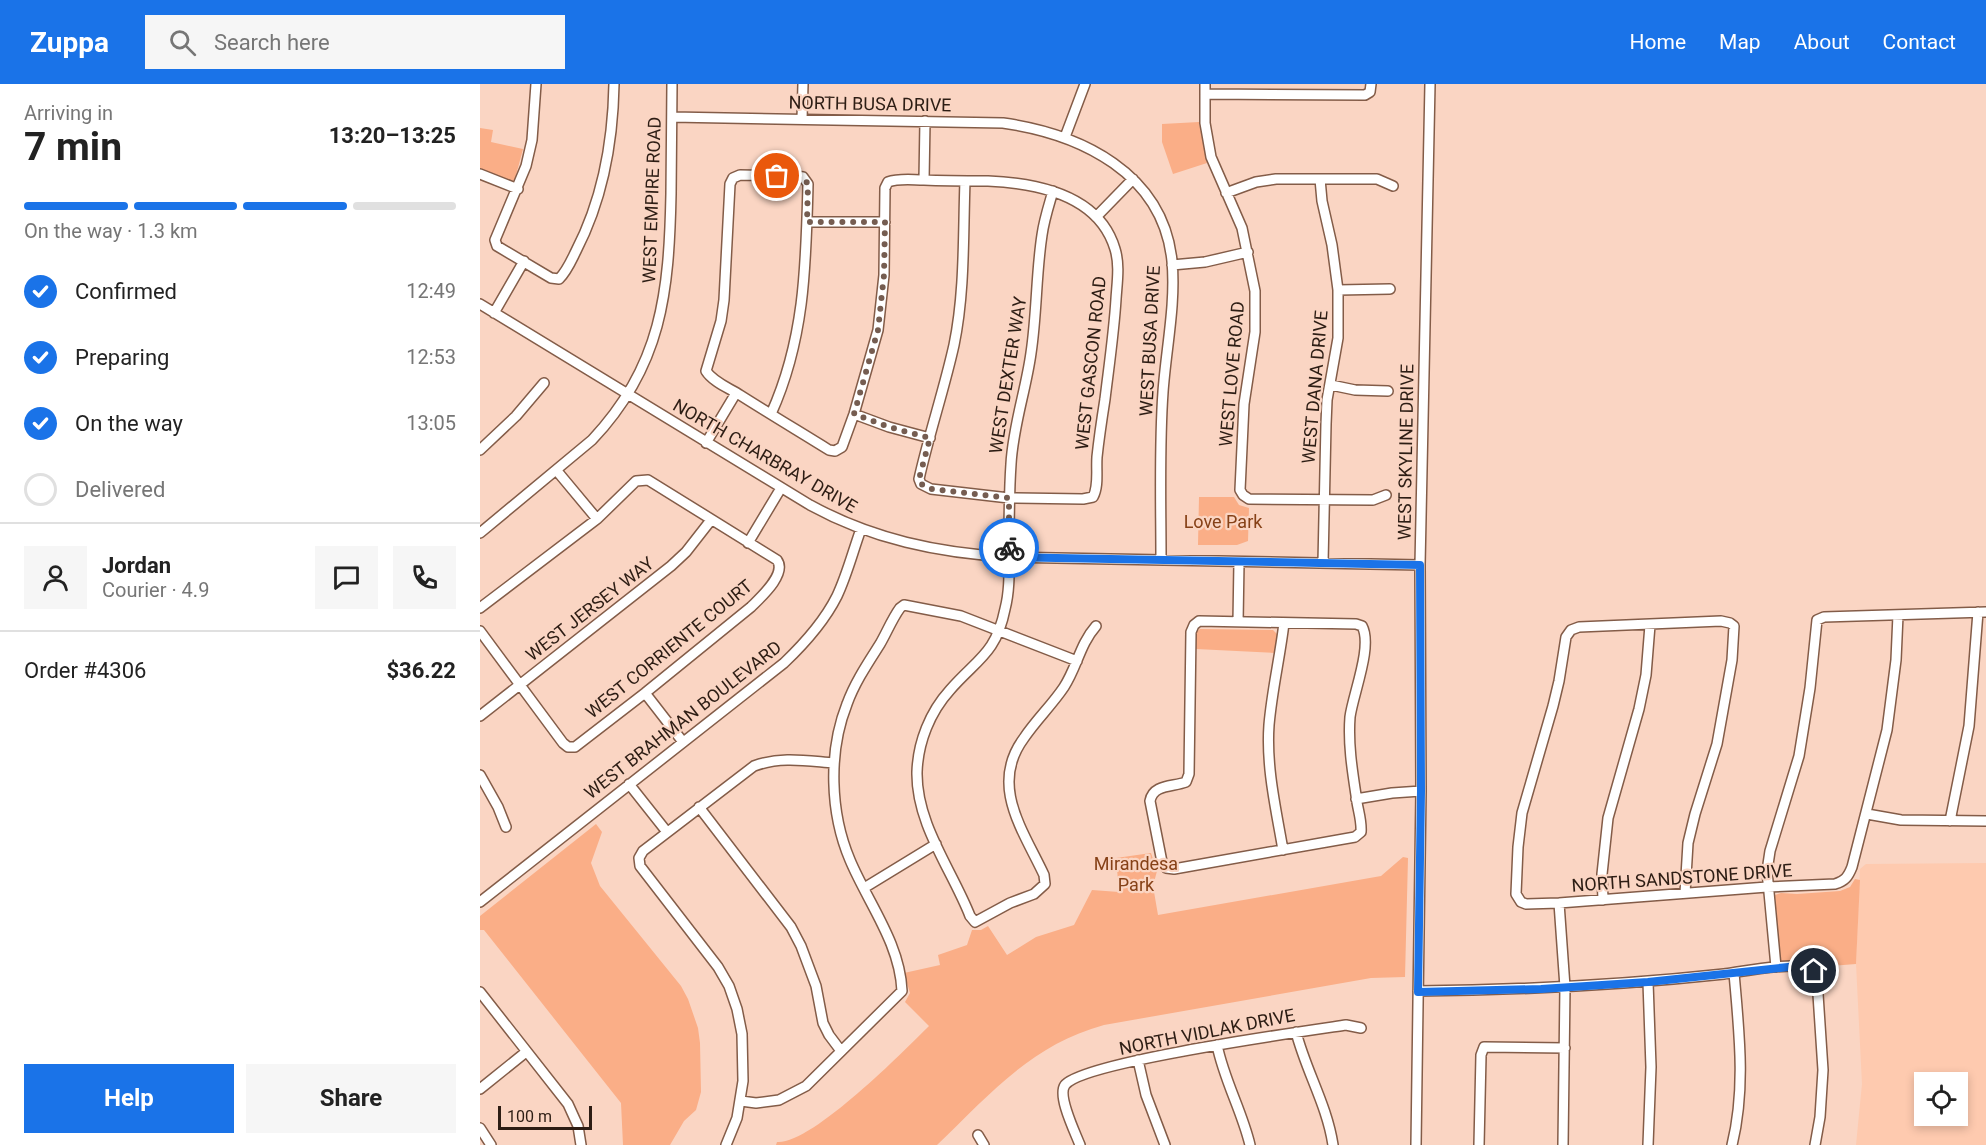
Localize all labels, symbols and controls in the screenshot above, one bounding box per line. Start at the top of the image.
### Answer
search box [145,15,565,69]
text: Zuppa [30,26,109,59]
icon: search [166,26,199,59]
text: Search here [214,30,330,55]
text: Home [1630,30,1686,54]
text: Map [1719,30,1761,54]
text: About [1794,30,1850,54]
text: Contact [1883,30,1956,54]
street label: NORTH BUSA DRIVE [788,92,952,115]
text: Arriving in [24,101,113,125]
street label: WEST EMPIRE ROAD [638,116,665,284]
text: 13:20–13:25 [329,123,456,148]
text: 7 min [24,124,122,170]
pin [751,150,802,201]
icon: bag [760,159,793,192]
text: On the way · 1.3 km [24,219,198,243]
street label: WEST BUSA DRIVE [1135,265,1164,417]
icon: check [24,275,57,308]
street label: WEST GASCON ROAD [1071,275,1110,451]
text: Confirmed [75,279,177,304]
text: 12:49 [406,279,456,303]
street label: WEST DEXTER WAY [985,295,1030,455]
street label: WEST LOVE ROAD [1215,300,1248,448]
street label: WEST DANA DRIVE [1297,309,1332,464]
icon: check [24,341,57,374]
text: Preparing [75,345,169,370]
text: 12:53 [406,345,456,369]
street label: WEST SKYLINE DRIVE [1393,364,1418,540]
street label: NORTH CHARBRAY DRIVE [669,394,861,517]
icon: check [24,407,57,440]
text: On the way [75,411,183,436]
text: 13:05 [406,411,456,435]
text: Delivered [75,477,165,502]
park label: Love Park [1184,511,1263,532]
courier [979,518,1039,578]
icon: bike [993,532,1026,565]
button: person [24,546,87,609]
button: chat [315,546,378,609]
button: phone [393,546,456,609]
street label: WEST JERSEY WAY [522,552,658,665]
text: Jordan [102,553,171,578]
street label: WEST CORRIENTE COURT [581,575,756,722]
text: Courier · 4.9 [102,578,209,602]
street label: WEST BRAHMAN BOULEVARD [580,636,785,803]
text: Order #4306 [24,658,146,683]
text: $36.22 [387,658,456,683]
park label: Mirandesa Park [1094,853,1178,895]
street label: NORTH SANDSTONE DRIVE [1571,859,1793,896]
pin [1788,945,1839,996]
icon: home [1797,954,1830,987]
street label: NORTH VIDLAK DRIVE [1117,1004,1297,1059]
button: Help [24,1064,234,1133]
button: Share [246,1064,456,1133]
map controls [1914,1072,1968,1126]
button: locate [1914,1072,1968,1126]
scale bar [498,1103,592,1130]
text: 100 m [507,1107,552,1126]

